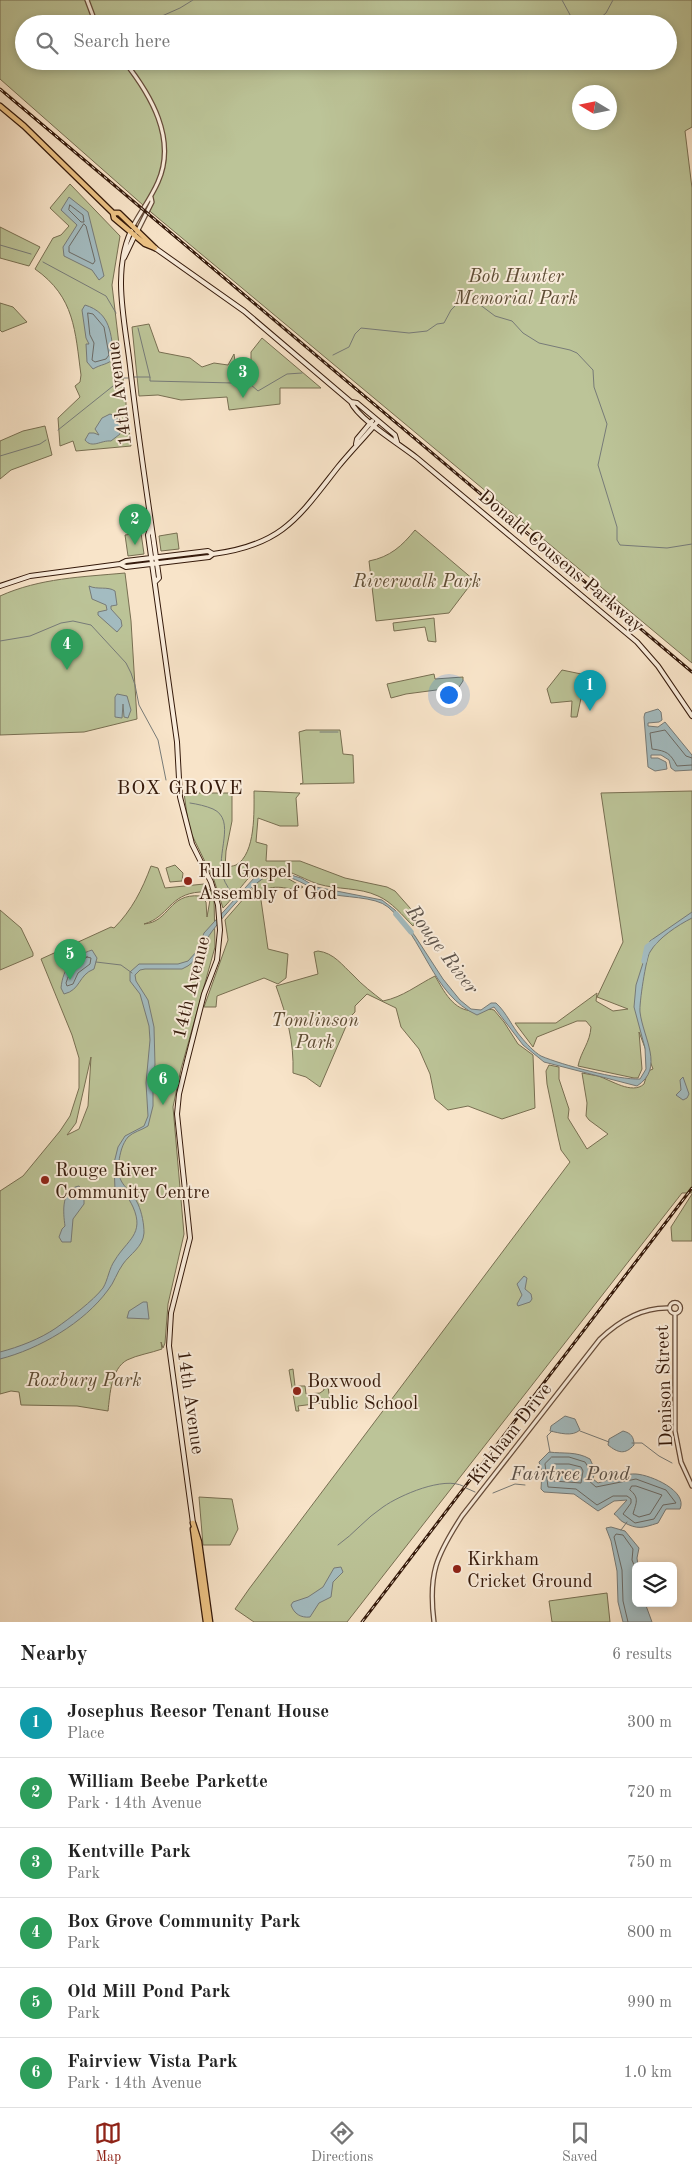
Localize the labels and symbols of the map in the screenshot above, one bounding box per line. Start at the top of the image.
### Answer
north arrow [572,85,617,130]
park label: Bob Hunter Memorial Park [453,268,578,309]
street label: 14th Avenue [105,341,136,447]
pin: 3 [227,357,259,398]
street label: Donald Cousens Parkway [474,487,647,637]
pin: 2 [119,504,151,545]
park label: Riverwalk Park [352,573,481,592]
pin: 4 [51,629,83,670]
pin: 1 [574,670,606,711]
your location [436,682,462,708]
district label: BOX GROVE [116,779,244,799]
place label: Full Gospel Assembly of God [198,863,337,904]
marker: Full Gospel Assembly of God [182,875,194,887]
water label: Rouge River [401,901,481,999]
street label: 14th Avenue [171,935,214,1041]
pin: 5 [54,939,86,980]
park label: Tomlinson Park [271,1012,359,1053]
pin: 6 [147,1064,179,1105]
place label: Rouge River Community Centre [55,1162,210,1203]
marker: Rouge River Community Centre [39,1174,51,1186]
street label: Denison Street [654,1324,677,1447]
street label: 14th Avenue [173,1349,206,1456]
park label: Roxbury Park [25,1372,142,1391]
place label: Boxwood Public School [307,1373,418,1414]
street label: Kirkham Drive [466,1380,556,1489]
marker: Boxwood Public School [291,1385,303,1397]
water label: Fairtree Pond [509,1465,630,1485]
place label: Kirkham Cricket Ground [467,1551,593,1592]
marker: Kirkham Cricket Ground [451,1563,463,1575]

